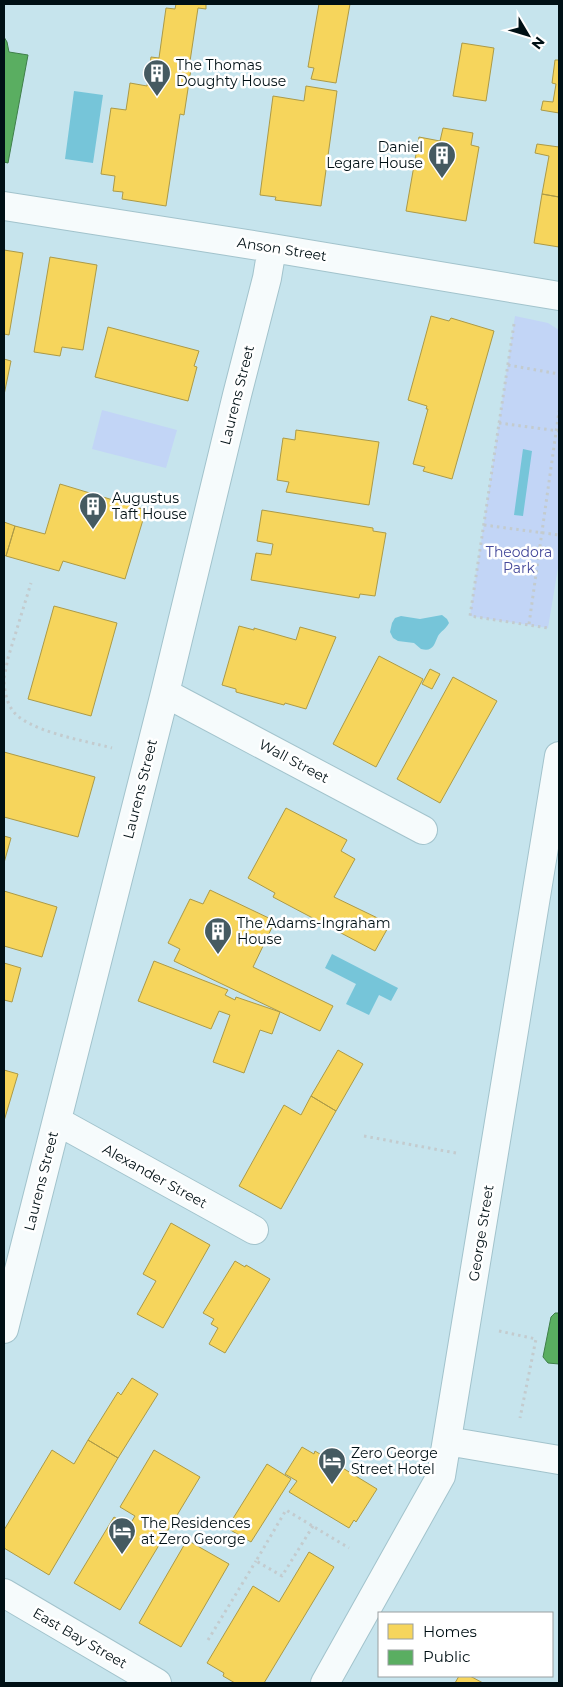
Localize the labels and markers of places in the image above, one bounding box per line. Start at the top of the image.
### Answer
place label: The Thomas Doughty House [176,56,286,90]
building icon: The Thomas Doughty House [142,58,172,97]
place label: Daniel Legare House [326,138,423,172]
building icon: Daniel Legare House [427,140,457,179]
place label: Augustus Taft House [112,489,187,523]
building icon: Augustus Taft House [78,491,108,530]
place label: The Adams-Ingraham House [237,914,391,948]
building icon: The Adams-Ingraham House [203,916,233,955]
place label: Zero George Street Hotel [351,1444,438,1478]
hotel icon: Zero George Street Hotel [317,1446,347,1485]
place label: The Residences at Zero George [141,1514,250,1548]
hotel icon: The Residences at Zero George [107,1516,137,1555]

